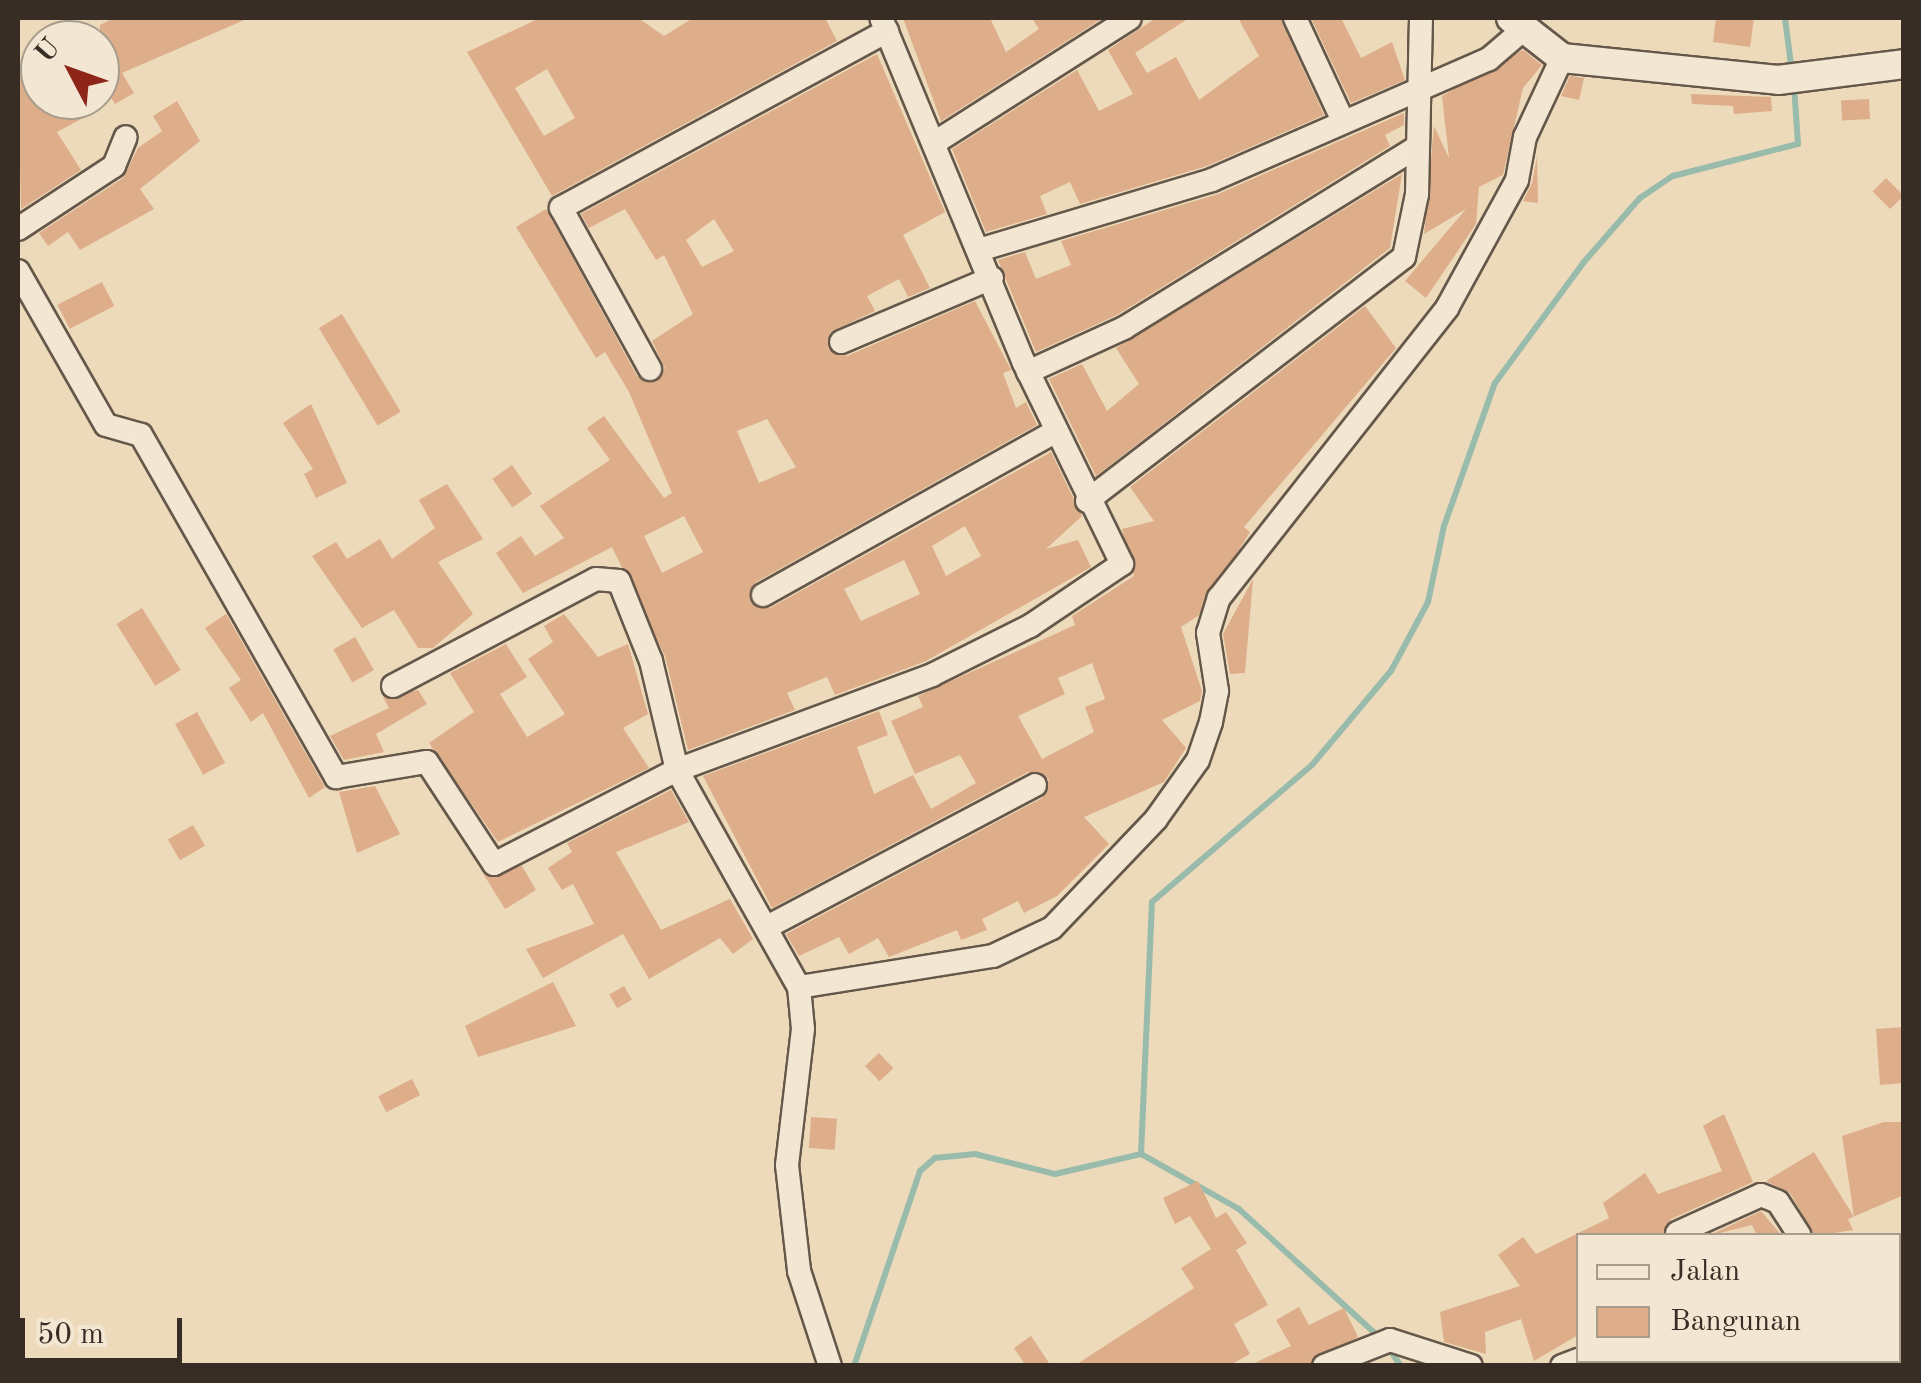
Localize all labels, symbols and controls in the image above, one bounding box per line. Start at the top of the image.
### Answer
north arrow [20,20,120,120]
text: U [31,34,67,69]
legend [1576,1233,1901,1363]
text: Jalan [1670,1257,1740,1287]
scale bar [25,1298,188,1360]
text: Bangunan [1670,1307,1801,1337]
text: 50 m [37,1320,104,1350]

